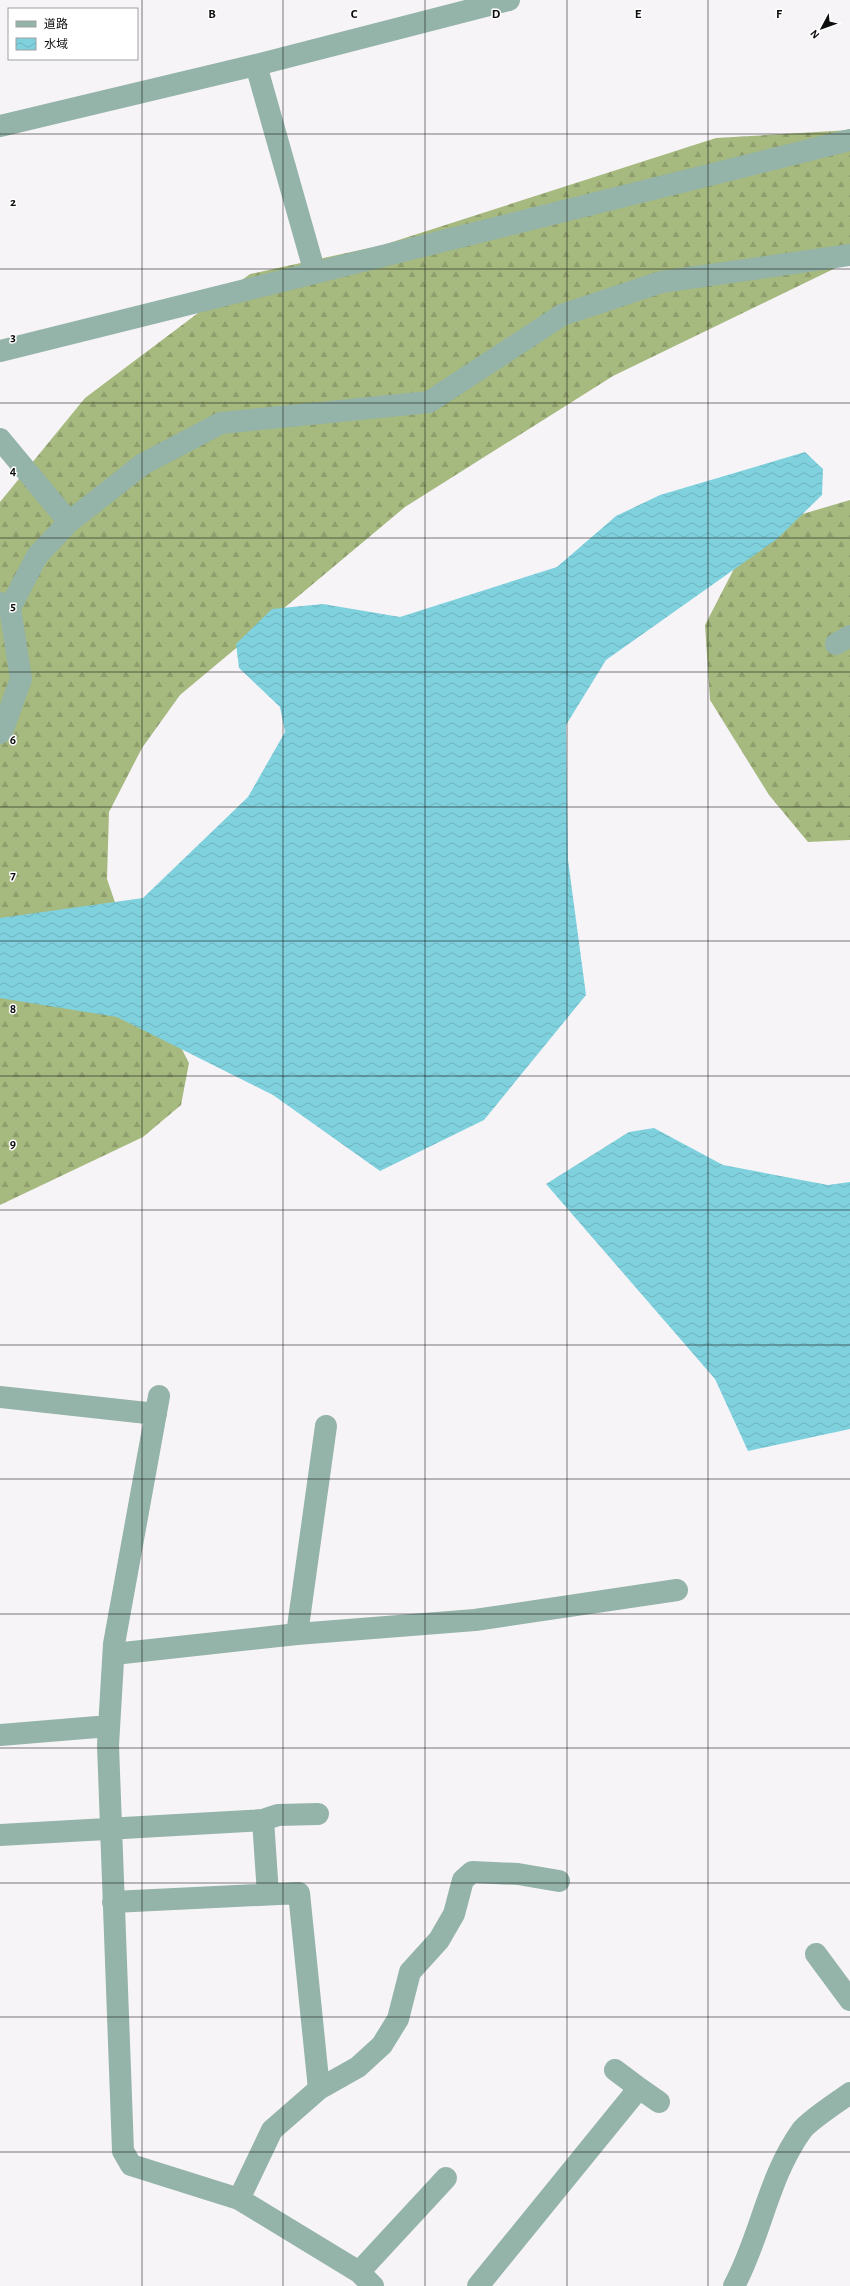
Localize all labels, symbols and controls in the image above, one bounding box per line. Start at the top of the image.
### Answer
legend [8,8,138,60]
text: B [208,8,216,21]
text: C [351,8,358,21]
text: D [492,8,501,21]
text: E [635,8,642,21]
text: F [776,8,783,21]
north arrow [802,8,842,48]
text: 道路 [44,17,68,30]
text: N [808,28,821,41]
text: 水域 [44,38,68,50]
text: 2 [10,196,16,209]
text: 3 [10,331,16,344]
text: 4 [10,465,17,478]
text: 5 [10,600,16,613]
text: 6 [10,734,16,747]
text: 7 [10,869,16,882]
text: 8 [10,1003,16,1016]
text: 9 [10,1138,16,1151]

